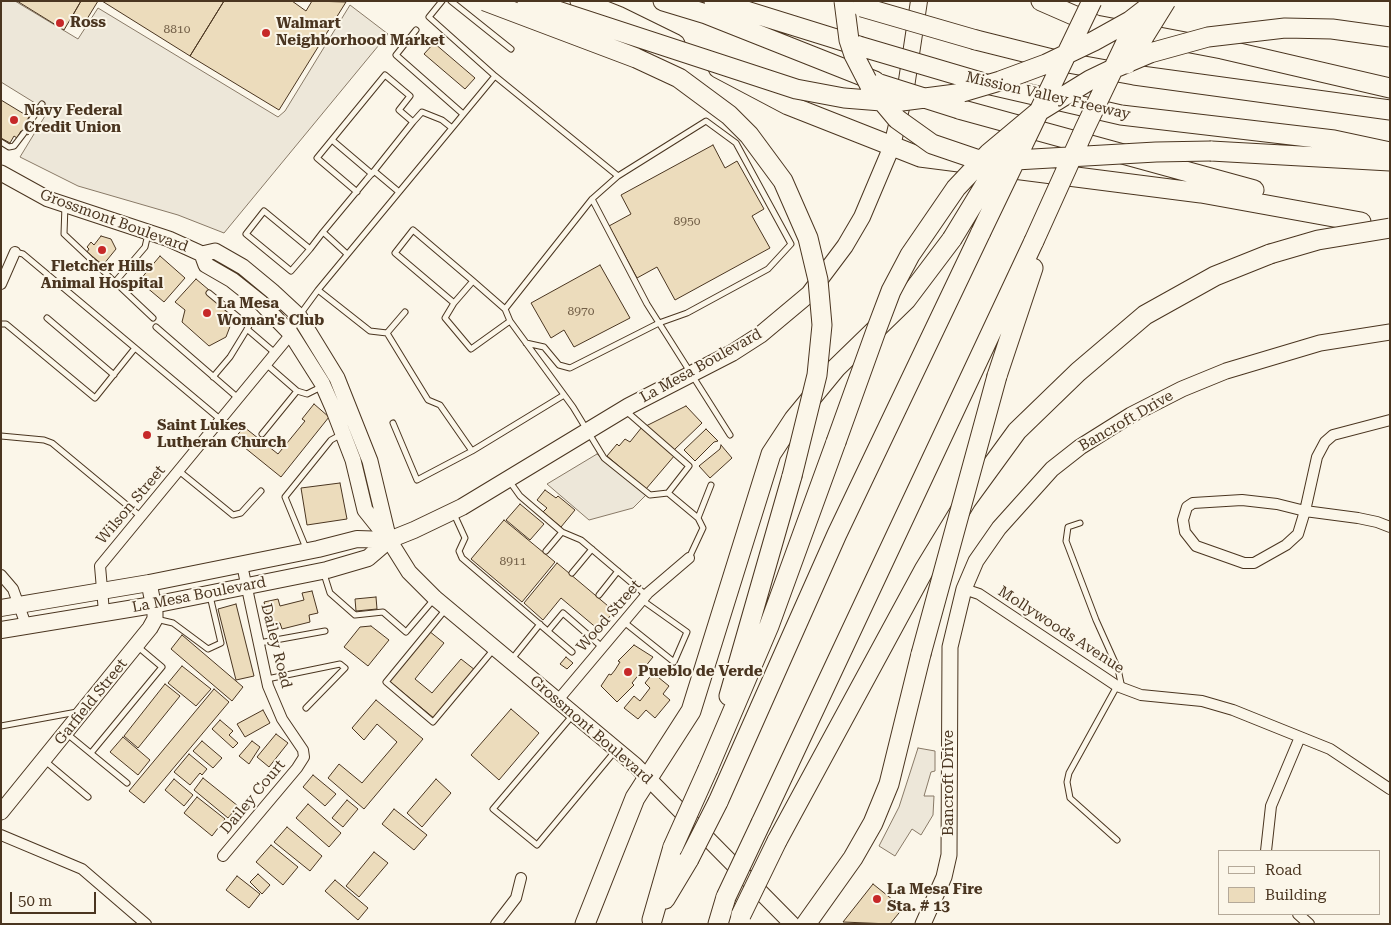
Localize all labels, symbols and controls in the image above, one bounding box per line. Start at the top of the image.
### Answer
place label: Ross [70,14,106,32]
place label: Walmart Neighborhood Market [276,15,445,50]
marker: Ross [54,17,66,29]
house number: 8810 [164,22,190,36]
marker: Walmart Neighborhood Market [260,27,272,39]
street label: Mission Valley Freeway [964,68,1132,124]
place label: Navy Federal Credit Union [24,102,122,137]
marker: Navy Federal Credit Union [8,114,20,126]
street label: Grossmont Boulevard [37,186,191,256]
house number: 8950 [674,214,700,228]
marker: Fletcher Hills Animal Hospital [96,244,108,256]
place label: Fletcher Hills Animal Hospital [41,258,163,293]
place label: La Mesa Woman's Club [217,295,324,330]
house number: 8970 [568,304,594,318]
marker: La Mesa Woman's Club [201,307,213,319]
street label: La Mesa Boulevard [637,325,765,407]
street label: Bancroft Drive [1076,387,1176,455]
place label: Saint Lukes Lutheran Church [157,417,286,452]
marker: Saint Lukes Lutheran Church [141,429,153,441]
street label: Wilson Street [93,462,169,548]
house number: 8911 [500,554,526,568]
street label: La Mesa Boulevard [130,573,268,617]
street label: Wood Street [573,576,645,656]
street label: Mollywoods Avenue [995,583,1127,677]
street label: Dailey Road [257,602,295,690]
street label: Garfield Street [51,655,131,749]
place label: Pueblo de Verde [638,663,763,681]
marker: Pueblo de Verde [622,666,634,678]
street label: Grossmont Boulevard [526,672,656,788]
street label: Bancroft Drive [940,730,958,836]
street label: Dailey Court [217,756,289,838]
legend [1218,850,1381,915]
text: Road [1265,861,1302,879]
place label: La Mesa Fire Sta. # 13 [887,881,983,916]
scale bar [12,882,99,914]
text: Building [1265,886,1326,904]
text: 50 m [18,892,52,910]
marker: La Mesa Fire Sta. # 13 [871,893,883,905]

